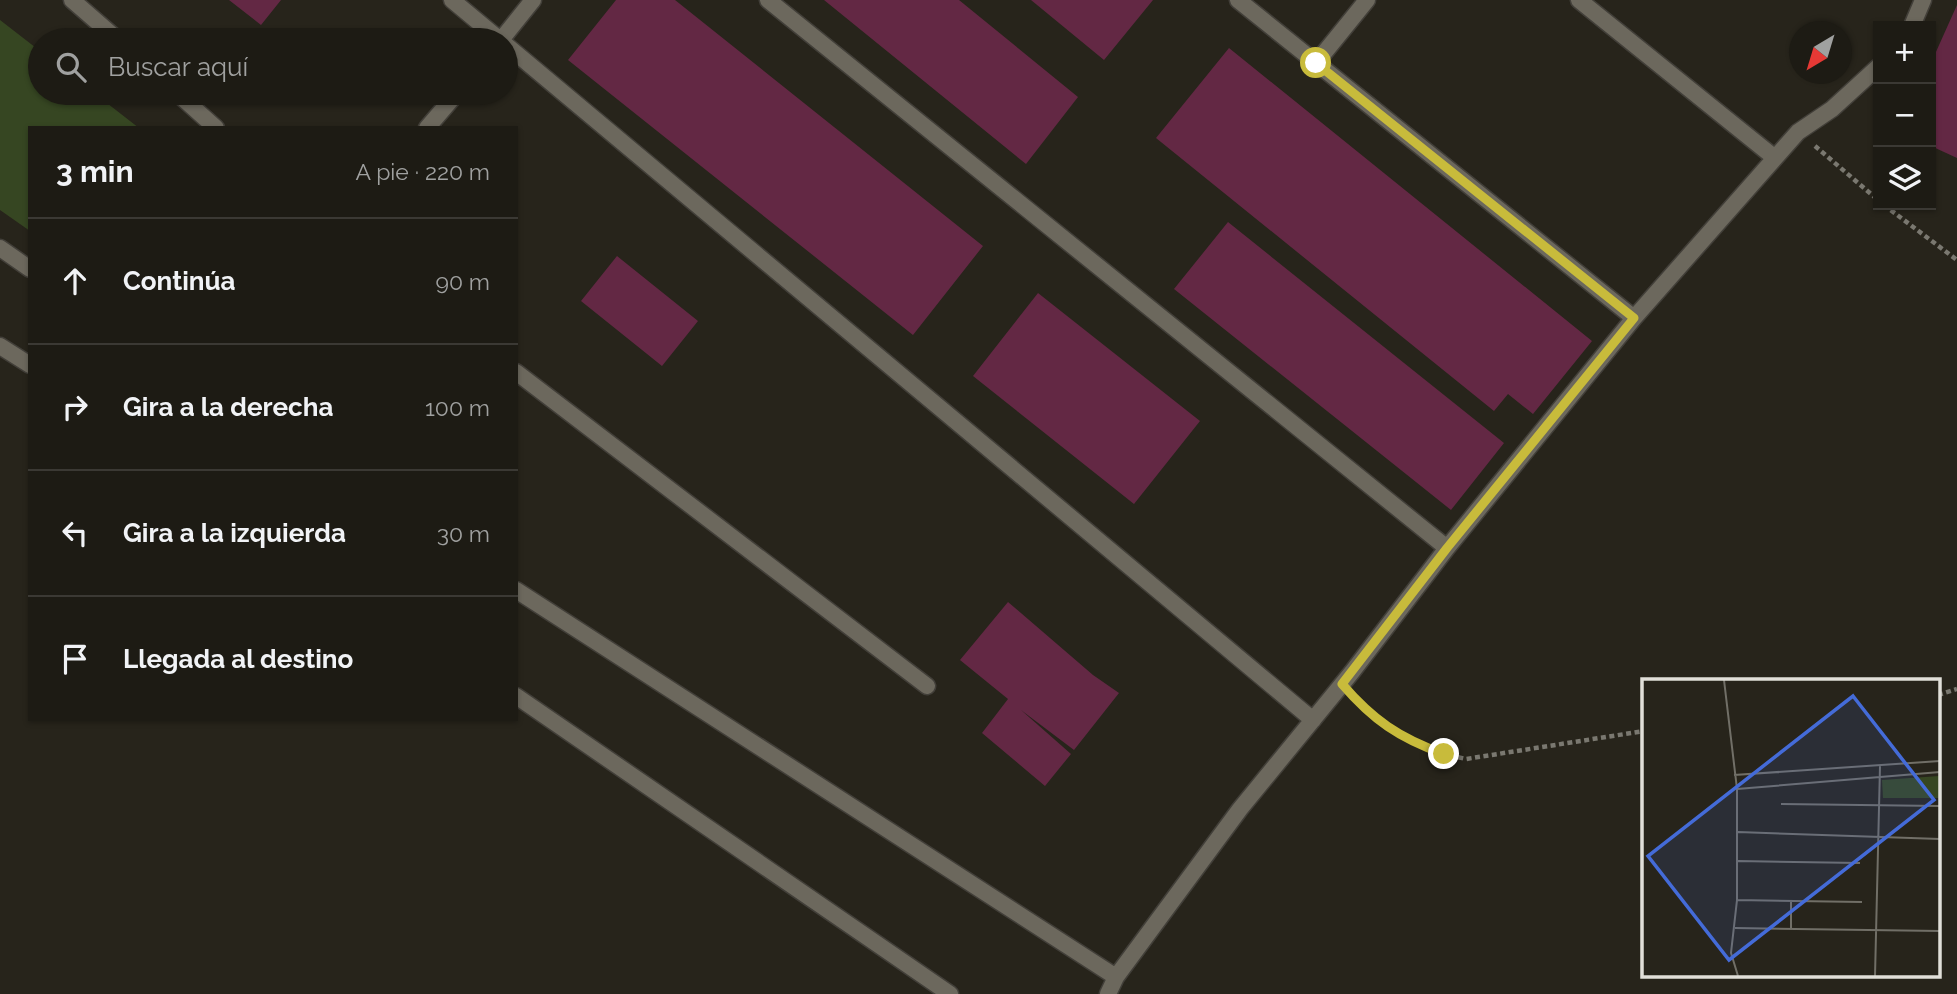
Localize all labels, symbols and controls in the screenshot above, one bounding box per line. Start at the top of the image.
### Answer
north arrow [1789,21,1852,84]
map controls [1873,21,1936,210]
button: + [1873,21,1936,84]
search box [28,28,518,105]
route start [1300,47,1331,78]
icon: search [52,48,90,86]
text: Buscar aquí [108,52,248,82]
button: − [1873,84,1936,147]
button: layers [1873,147,1936,210]
text: 3 min [56,154,134,189]
text: A pie · 220 m [355,158,490,185]
icon: ahead [56,262,94,300]
text: Continúa [123,266,235,296]
text: 90 m [435,268,490,295]
icon: right [56,388,94,426]
text: Gira a la derecha [123,392,333,422]
text: 100 m [425,394,490,421]
icon: left [56,514,94,552]
text: Gira a la izquierda [123,518,346,548]
text: 30 m [437,520,490,547]
icon: arrive [56,640,94,678]
text: Llegada al destino [123,644,353,674]
inset map [1642,679,1940,976]
route end [1428,738,1459,769]

